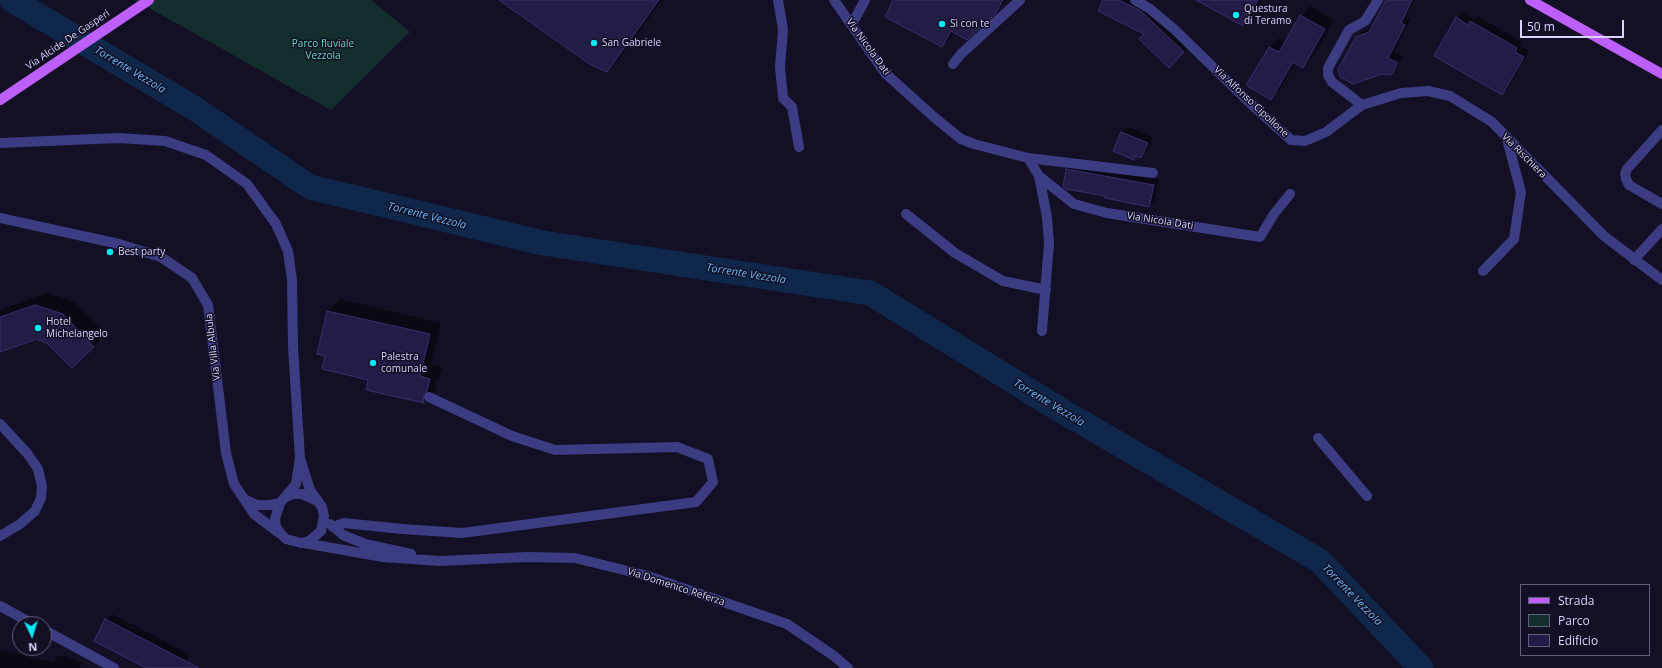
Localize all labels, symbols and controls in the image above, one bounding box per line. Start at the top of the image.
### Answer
place label: Questura di Teramo [1244,3,1291,26]
street label: Via Alcide De Gasperi [24,7,112,73]
marker: Questura di Teramo [1231,10,1241,20]
scale bar [1522,12,1626,38]
street label: Via Nicola Dati [843,16,893,78]
place label: Sì con te [950,18,989,30]
text: 50 m [1527,18,1555,35]
marker: Sì con te [937,19,947,29]
place label: San Gabriele [602,37,661,49]
park label: Parco fluviale Vezzola [292,38,354,62]
marker: San Gabriele [589,38,599,48]
water label: Torrente Vezzola [92,44,168,96]
street label: Via Alfonso Cipollone [1211,64,1291,140]
street label: Via Rischiera [1499,131,1549,181]
water label: Torrente Vezzola [386,200,468,232]
street label: Via Nicola Dati [1126,210,1194,232]
place label: Best party [118,246,165,258]
marker: Best party [105,247,115,257]
water label: Torrente Vezzola [705,261,787,287]
street label: Via Villa Albula [203,313,223,381]
place label: Hotel Michelangelo [46,316,108,340]
marker: Hotel Michelangelo [33,323,43,333]
place label: Palestra comunale [381,351,427,374]
marker: Palestra comunale [368,358,378,368]
water label: Torrente Vezzola [1011,377,1087,429]
water label: Torrente Vezzola [1319,561,1385,629]
street label: Via Domenico Referza [626,566,726,608]
legend [1520,584,1650,656]
text: Strada [1558,592,1594,609]
text: Parco [1558,612,1590,629]
north arrow [12,616,52,656]
text: Edificio [1558,632,1598,649]
text: N [28,640,38,655]

